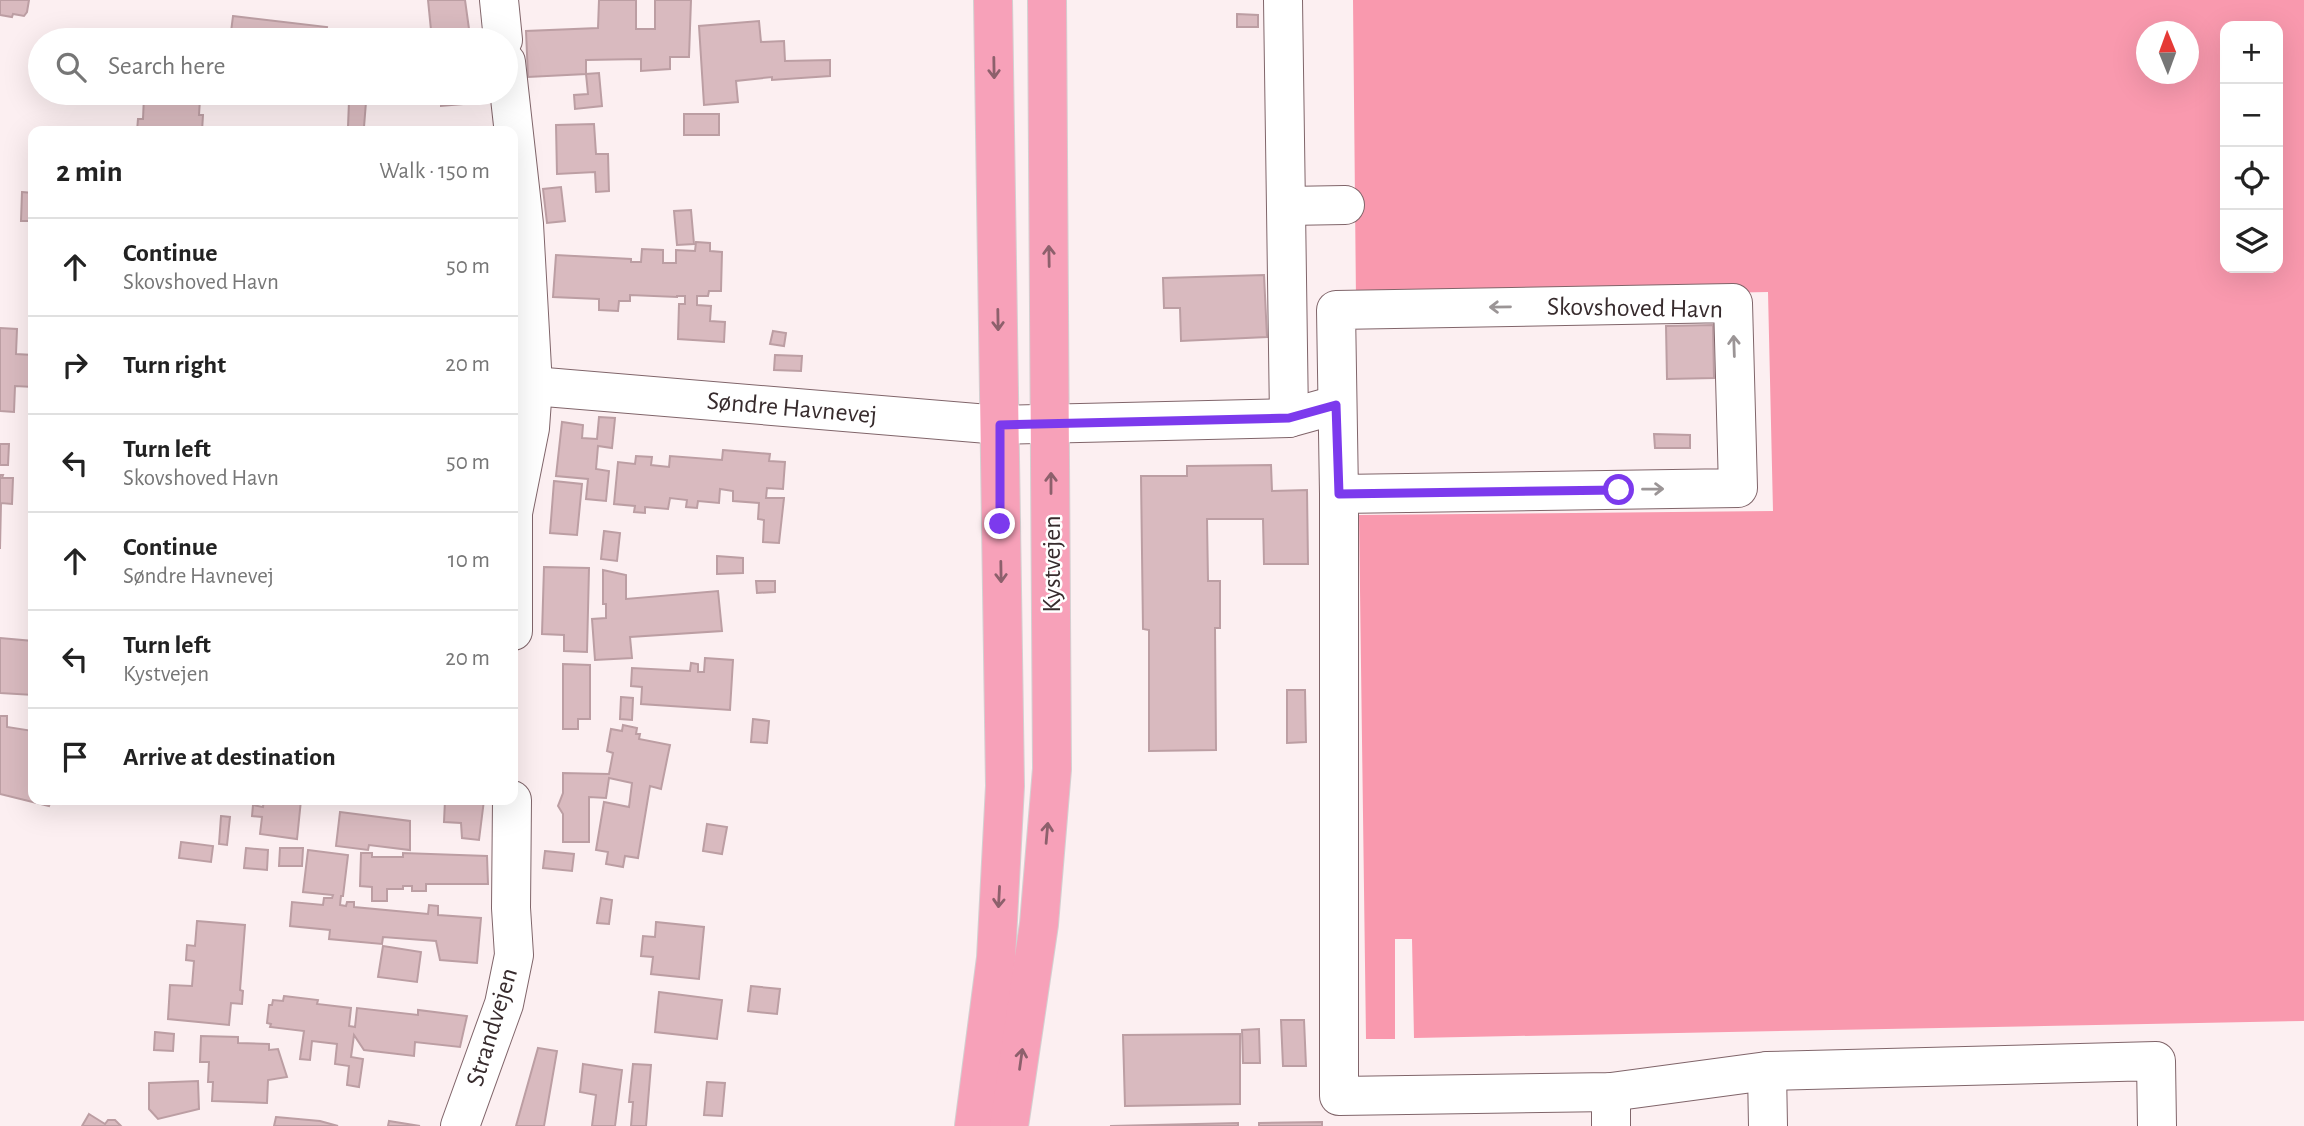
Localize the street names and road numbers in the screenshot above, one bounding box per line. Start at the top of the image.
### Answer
street label: Skovshoved Havn [1547,293,1723,323]
street label: Søndre Havnevej [706,388,878,428]
street label: Kystvejen [1039,515,1065,613]
street label: Strandvejen [462,965,522,1089]

